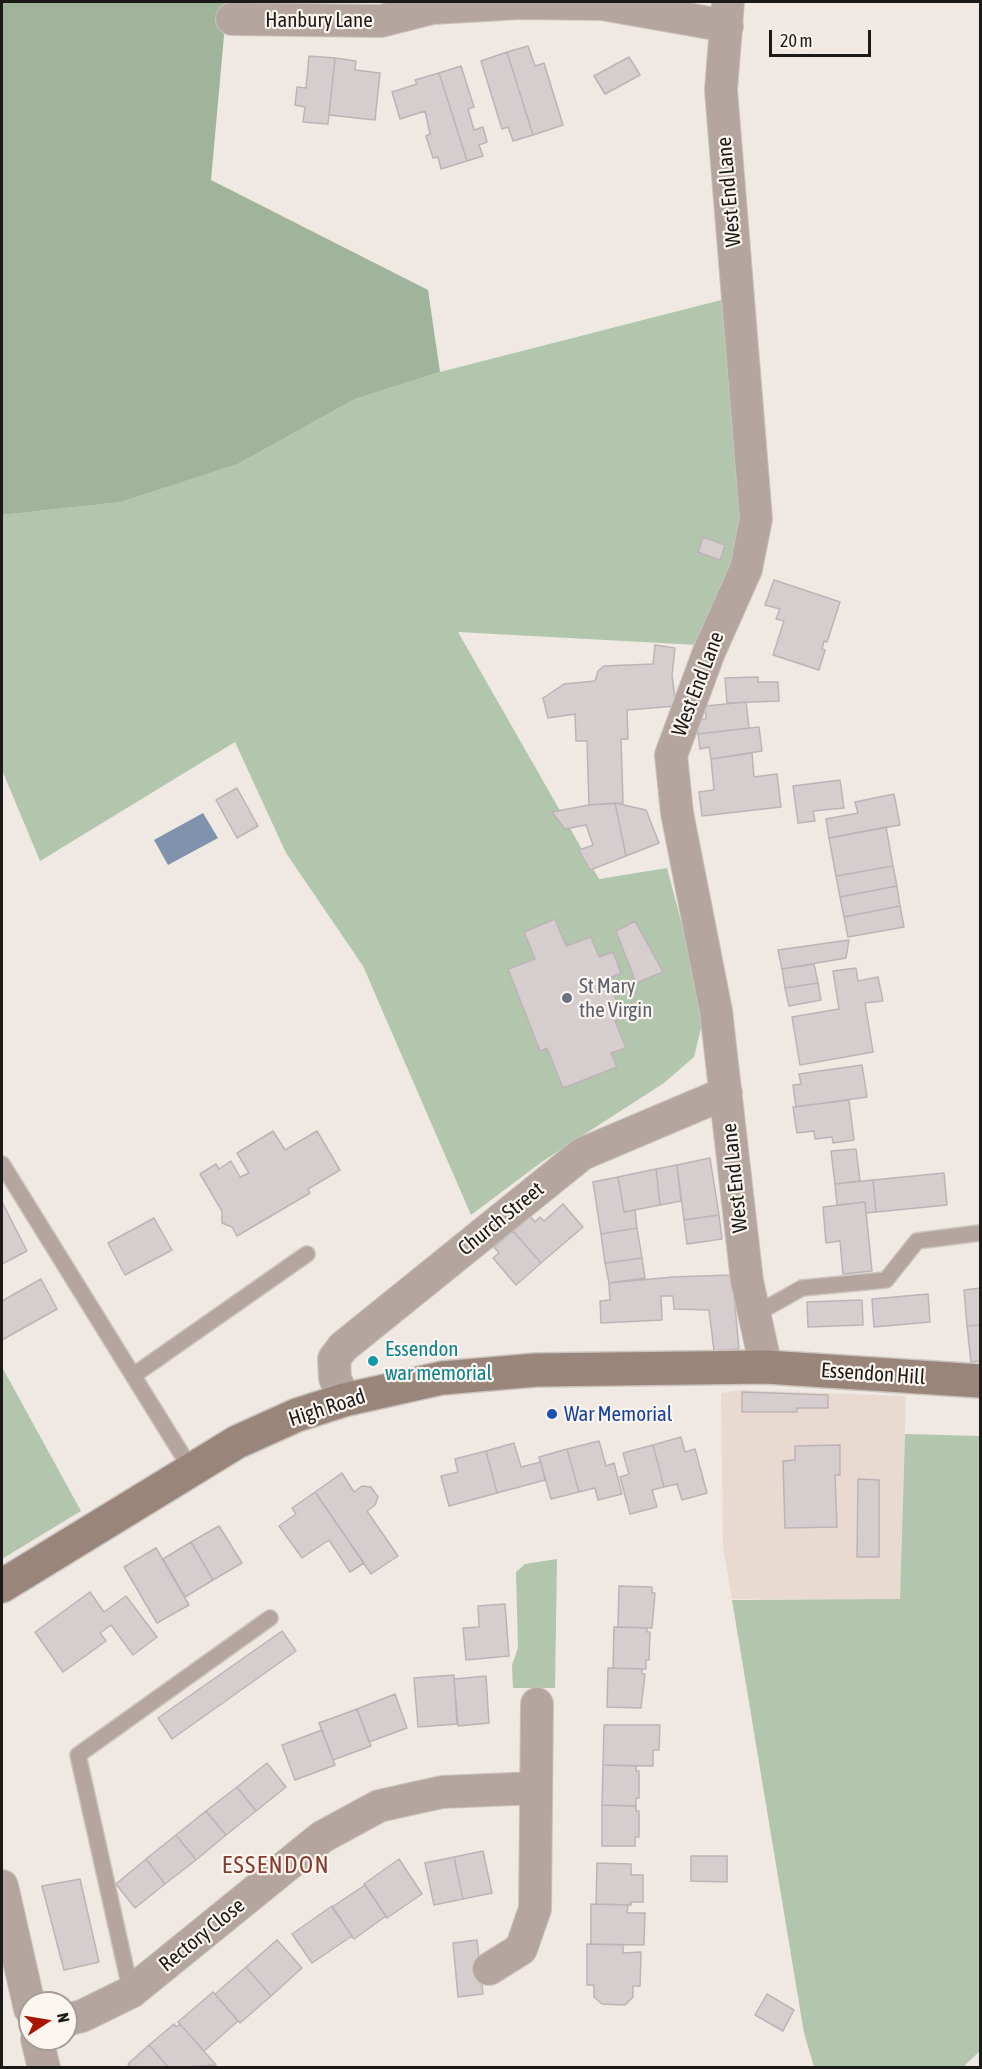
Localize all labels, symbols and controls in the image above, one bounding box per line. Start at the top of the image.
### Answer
street label: Hanbury Lane [265,7,373,33]
scale bar [772,18,874,56]
text: 20 m [780,30,812,51]
street label: West End Lane [712,136,746,248]
street label: West End Lane [667,628,729,740]
place label: St Mary the Virgin [579,973,652,1023]
marker: St Mary the Virgin [560,991,574,1005]
street label: West End Lane [717,1122,753,1234]
street label: Church Street [453,1177,549,1261]
place label: Essendon war memorial [385,1336,492,1386]
marker: Essendon war memorial [366,1354,380,1368]
street label: Essendon Hill [820,1358,926,1390]
street label: High Road [285,1384,369,1432]
place label: War Memorial [564,1401,672,1427]
marker: War Memorial [545,1407,559,1421]
district label: ESSENDON [222,1851,330,1879]
street label: Rectory Close [154,1893,250,1977]
north arrow [18,1991,78,2051]
text: N [54,2011,73,2024]

